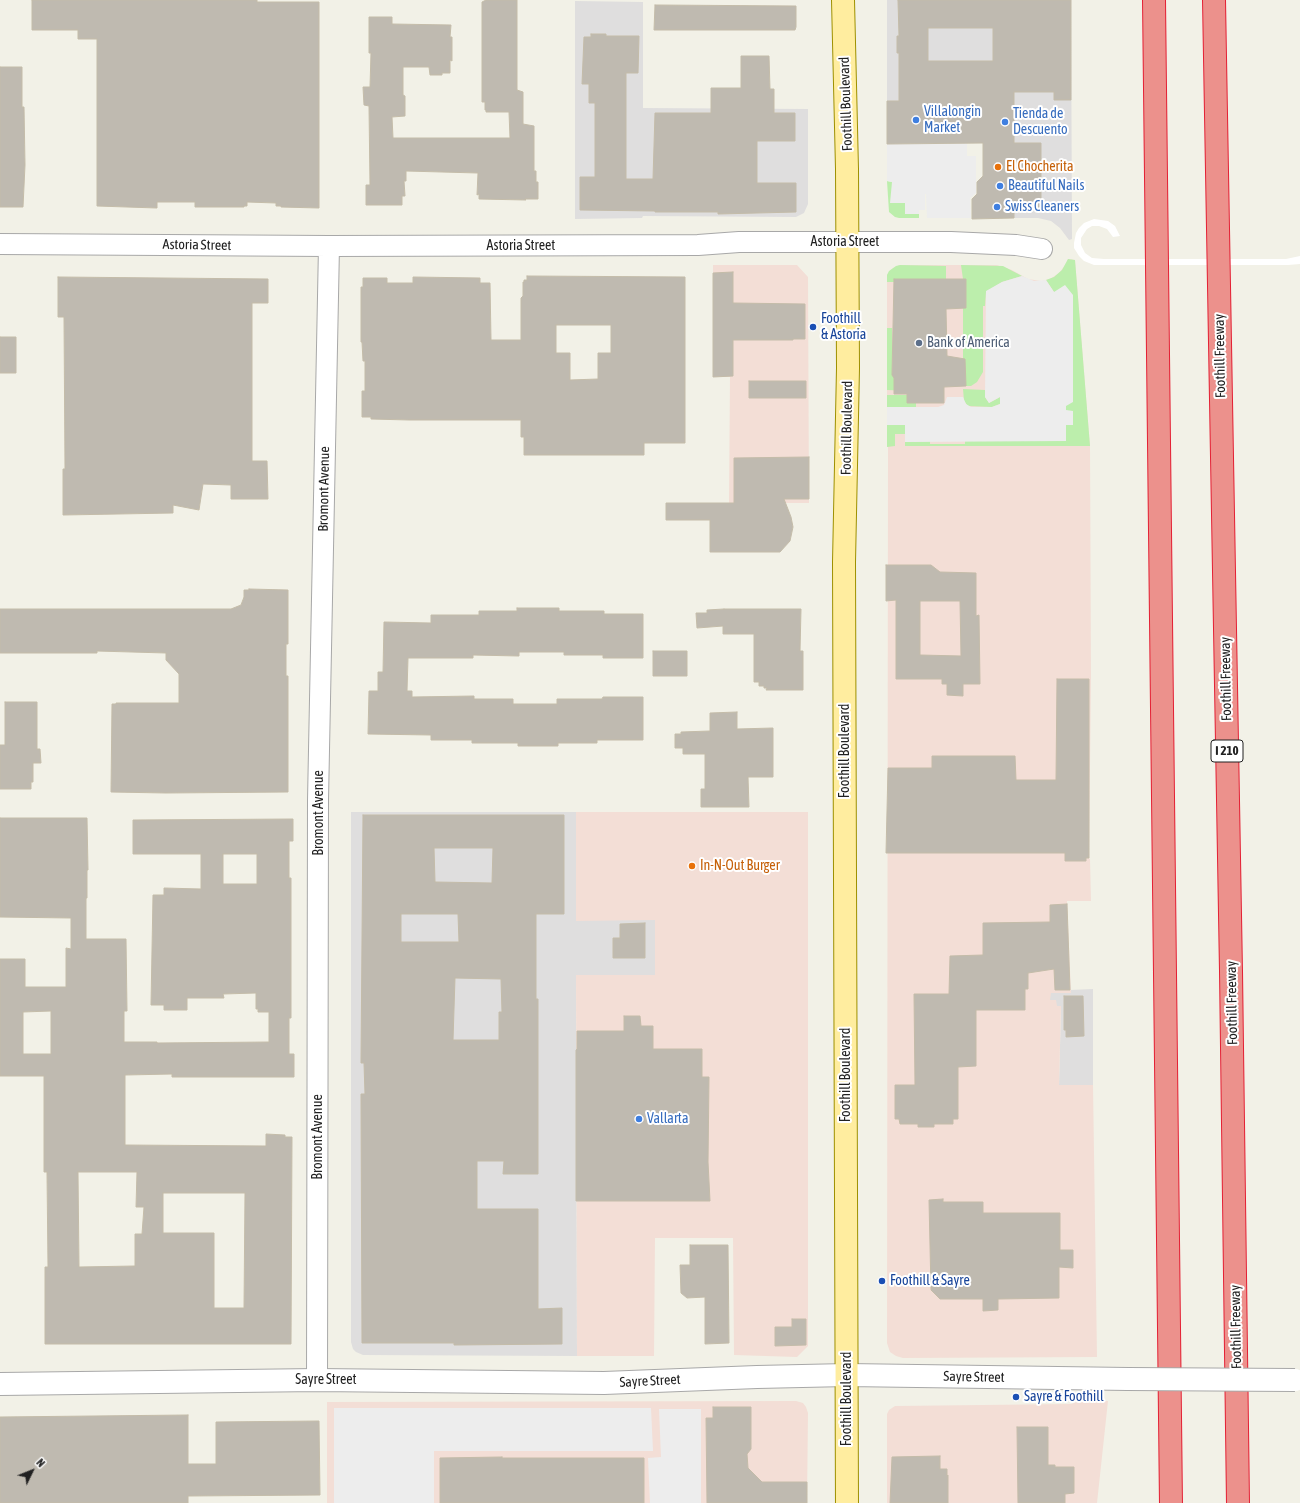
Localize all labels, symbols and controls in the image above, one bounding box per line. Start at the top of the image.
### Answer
street label: Foothill Boulevard [836,56,856,152]
place label: Villalongin Market [924,104,981,136]
place label: Tienda de Descuento [1013,106,1068,138]
marker: Villalongin Market [911,115,921,125]
marker: Tienda de Descuento [1000,117,1010,127]
place label: El Chocherita [1006,159,1073,175]
marker: El Chocherita [993,162,1003,172]
place label: Beautiful Nails [1008,178,1084,194]
marker: Beautiful Nails [995,181,1005,191]
place label: Swiss Cleaners [1005,199,1079,215]
marker: Swiss Cleaners [992,202,1002,212]
street label: Astoria Street [811,234,879,250]
street label: Astoria Street [162,236,232,254]
street label: Astoria Street [487,238,555,254]
place label: Foothill & Astoria [821,311,866,344]
street label: Foothill Freeway [1211,314,1229,398]
marker: Foothill & Astoria [808,322,818,332]
place label: Bank of America [927,335,1010,351]
marker: Bank of America [914,338,924,348]
street label: Foothill Boulevard [838,381,856,475]
street label: Bromont Avenue [315,446,333,532]
street label: Foothill Freeway [1217,637,1235,721]
street label: Foothill Boulevard [837,704,853,798]
road number: I 210 [1211,740,1243,762]
street label: Bromont Avenue [311,770,327,856]
place label: In-N-Out Burger [700,858,780,874]
marker: In-N-Out Burger [687,861,697,871]
street label: Foothill Freeway [1223,961,1241,1045]
street label: Foothill Boulevard [838,1028,854,1122]
street label: Bromont Avenue [310,1094,326,1180]
place label: Vallarta [647,1111,688,1127]
marker: Vallarta [634,1114,644,1124]
place label: Foothill & Sayre [890,1273,970,1289]
marker: Foothill & Sayre [877,1276,887,1286]
street label: Foothill Freeway [1227,1285,1245,1369]
street label: Foothill Boulevard [839,1352,855,1446]
street label: Sayre Street [943,1368,1005,1386]
street label: Sayre Street [619,1371,681,1391]
street label: Sayre Street [295,1372,357,1388]
place label: Sayre & Foothill [1024,1389,1104,1405]
marker: Sayre & Foothill [1011,1392,1021,1402]
north arrow [12,1451,52,1491]
text: N [34,1456,47,1469]

